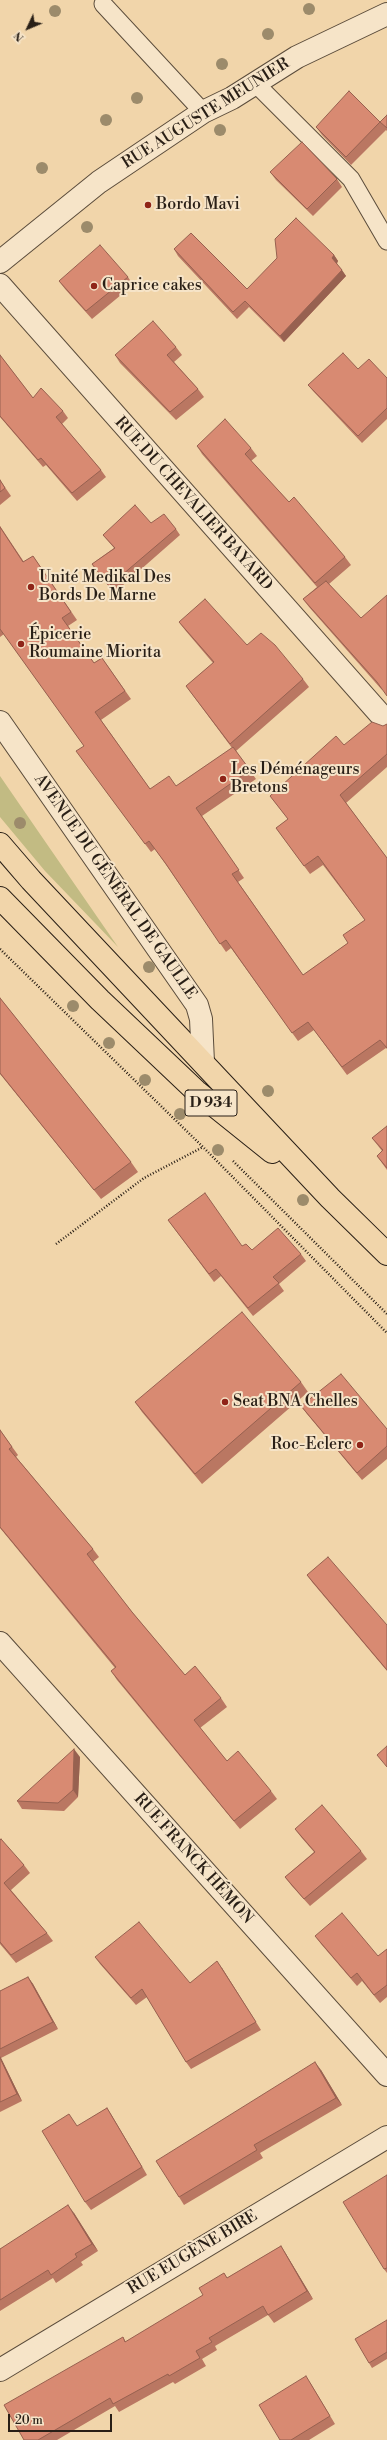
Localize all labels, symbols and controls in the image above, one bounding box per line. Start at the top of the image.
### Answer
north arrow [8,8,48,48]
text: N [11,28,27,44]
street label: RUE AUGUSTE MEUNIER [119,55,293,173]
place label: Bordo Mavi [156,195,240,215]
marker: Bordo Mavi [143,200,153,210]
place label: Caprice cakes [102,276,202,296]
marker: Caprice cakes [89,281,99,291]
street label: RUE DU CHEVALIER BAYARD [110,413,276,595]
place label: Unité Medikal Des Bords De Marne [39,568,171,606]
marker: Unité Medikal Des Bords De Marne [26,582,36,592]
place label: Épicerie Roumaine Miorita [29,625,161,663]
marker: Épicerie Roumaine Miorita [16,639,26,649]
place label: Les Déménageurs Bretons [231,760,359,798]
street label: AVENUE DU GÉNÉRAL DE GAULLE [30,771,200,1003]
marker: Les Déménageurs Bretons [218,774,228,784]
road number: D 934 [185,1090,237,1116]
place label: Seat BNA Chelles [233,1392,358,1412]
marker: Seat BNA Chelles [220,1397,230,1407]
place label: Roc-Eclerc [271,1435,352,1455]
marker: Roc-Eclerc [355,1440,365,1450]
street label: RUE FRANCK HÉMON [129,1790,257,1928]
street label: RUE EUGÈNE BIRE [125,2207,261,2299]
scale bar [10,2406,114,2432]
text: 20 m [15,2413,43,2428]

